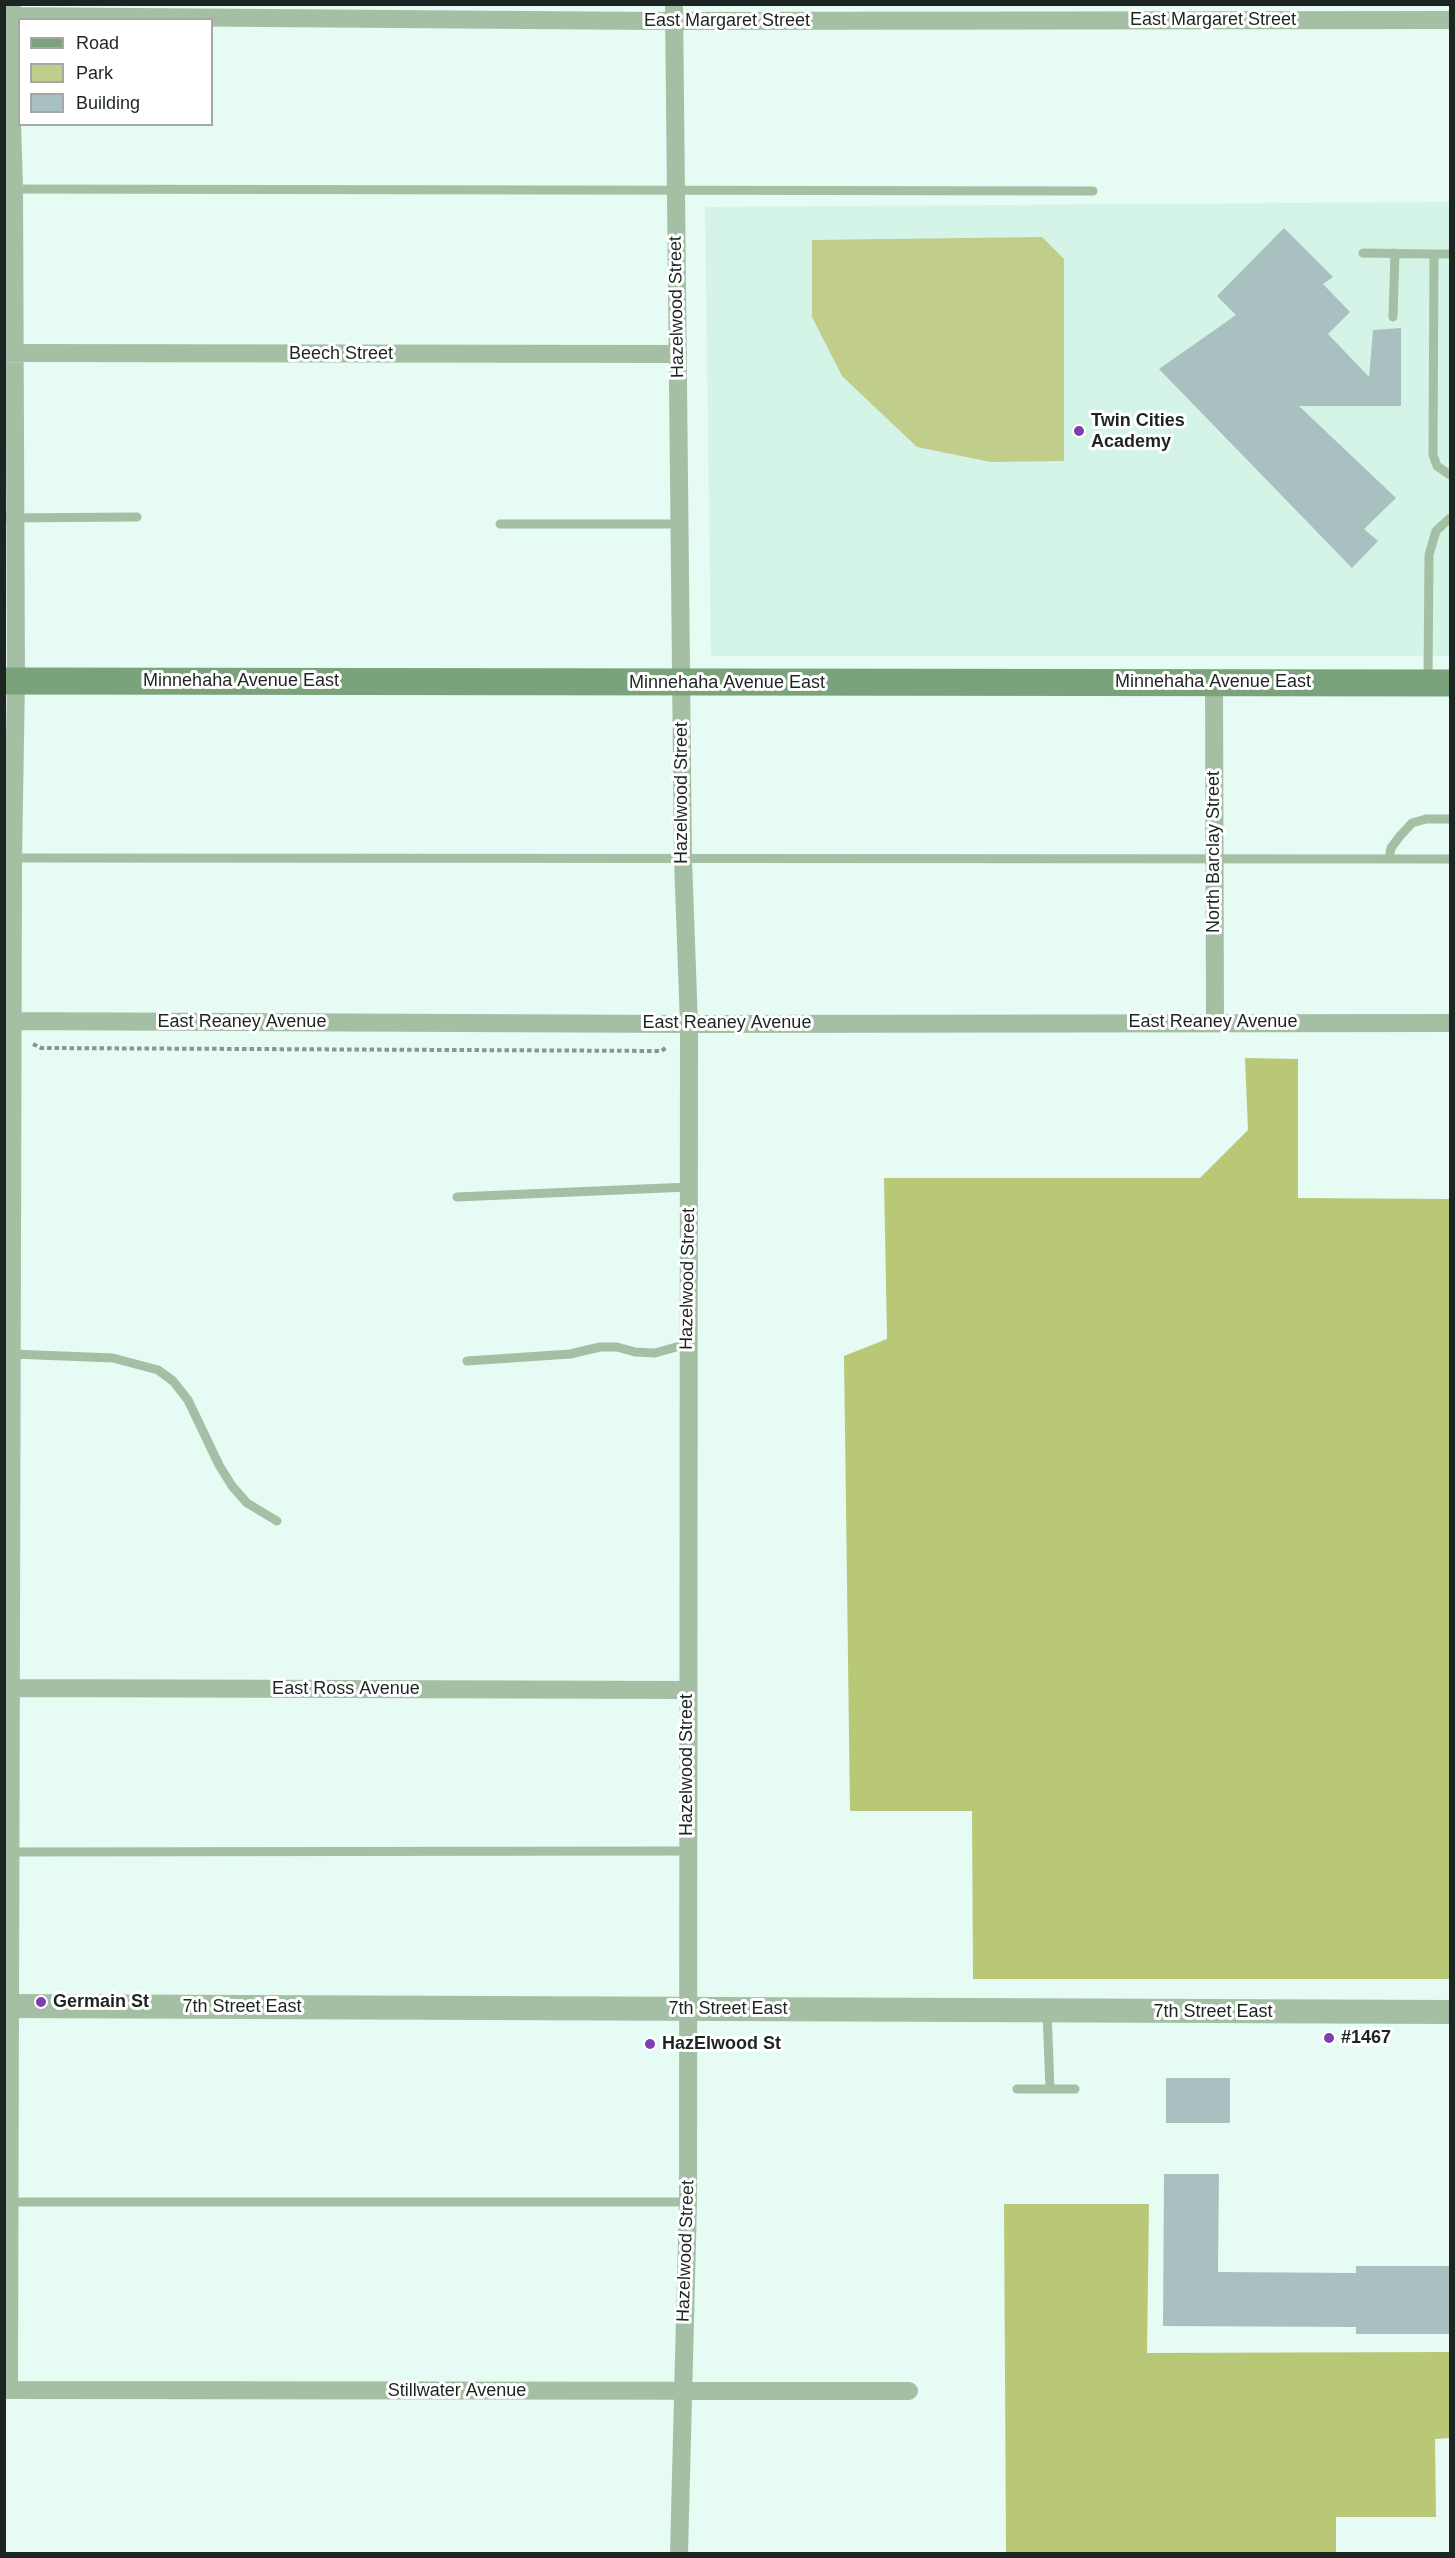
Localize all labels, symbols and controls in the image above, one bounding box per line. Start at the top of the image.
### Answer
street label: East Margaret Street [1130,9,1296,31]
street label: East Margaret Street [644,10,810,32]
legend [18,18,213,126]
text: Road [76,33,119,53]
text: Park [76,63,113,83]
text: Building [76,93,140,113]
street label: Hazelwood Street [665,236,689,378]
street label: Beech Street [289,343,393,365]
place label: Twin Cities Academy [1091,410,1185,452]
marker: Twin Cities Academy [1072,424,1086,438]
street label: Minnehaha Avenue East [143,670,339,692]
street label: Minnehaha Avenue East [1115,671,1311,693]
street label: Minnehaha Avenue East [629,672,825,694]
street label: Hazelwood Street [671,722,693,864]
street label: North Barclay Street [1203,771,1225,933]
street label: East Reaney Avenue [158,1011,326,1033]
street label: East Reaney Avenue [1129,1011,1297,1033]
street label: East Reaney Avenue [643,1012,811,1034]
street label: Hazelwood Street [676,1208,700,1350]
street label: East Ross Avenue [272,1678,420,1700]
street label: Hazelwood Street [676,1694,698,1836]
place label: Germain St [53,1991,149,2013]
marker: Germain St [34,1995,48,2009]
street label: 7th Street East [182,1996,302,2018]
street label: 7th Street East [668,1998,788,2020]
street label: 7th Street East [1153,2001,1273,2023]
place label: #1467 [1341,2027,1391,2049]
marker: #1467 [1322,2031,1336,2045]
place label: HazElwood St [662,2033,781,2055]
marker: HazElwood St [643,2037,657,2051]
street label: Hazelwood Street [673,2180,699,2322]
street label: Stillwater Avenue [388,2380,526,2402]

